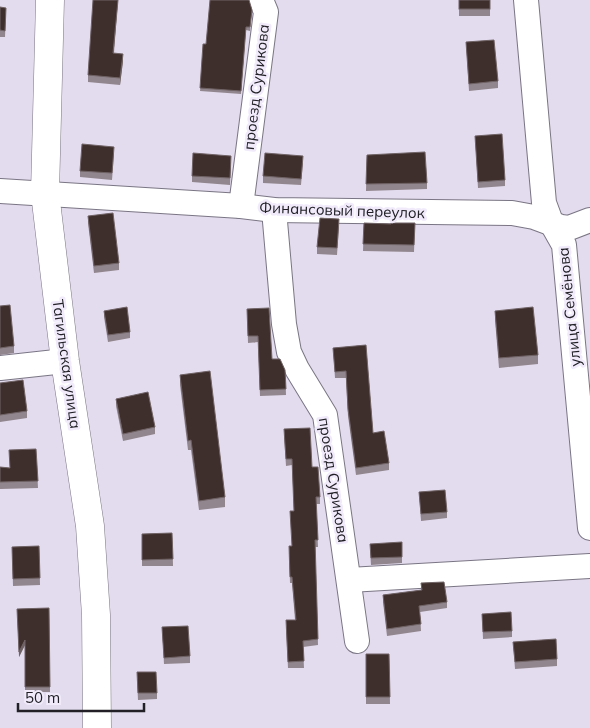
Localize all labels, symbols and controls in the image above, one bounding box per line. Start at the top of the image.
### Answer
street label: проезд Сурикова [239,23,273,151]
street label: Финансовый переулок [259,198,426,222]
street label: улица Семёнова [553,247,585,367]
street label: Тагильская улица [49,298,85,430]
street label: проезд Сурикова [315,416,353,544]
scale bar [18,680,144,712]
text: 50 m [25,688,60,707]

